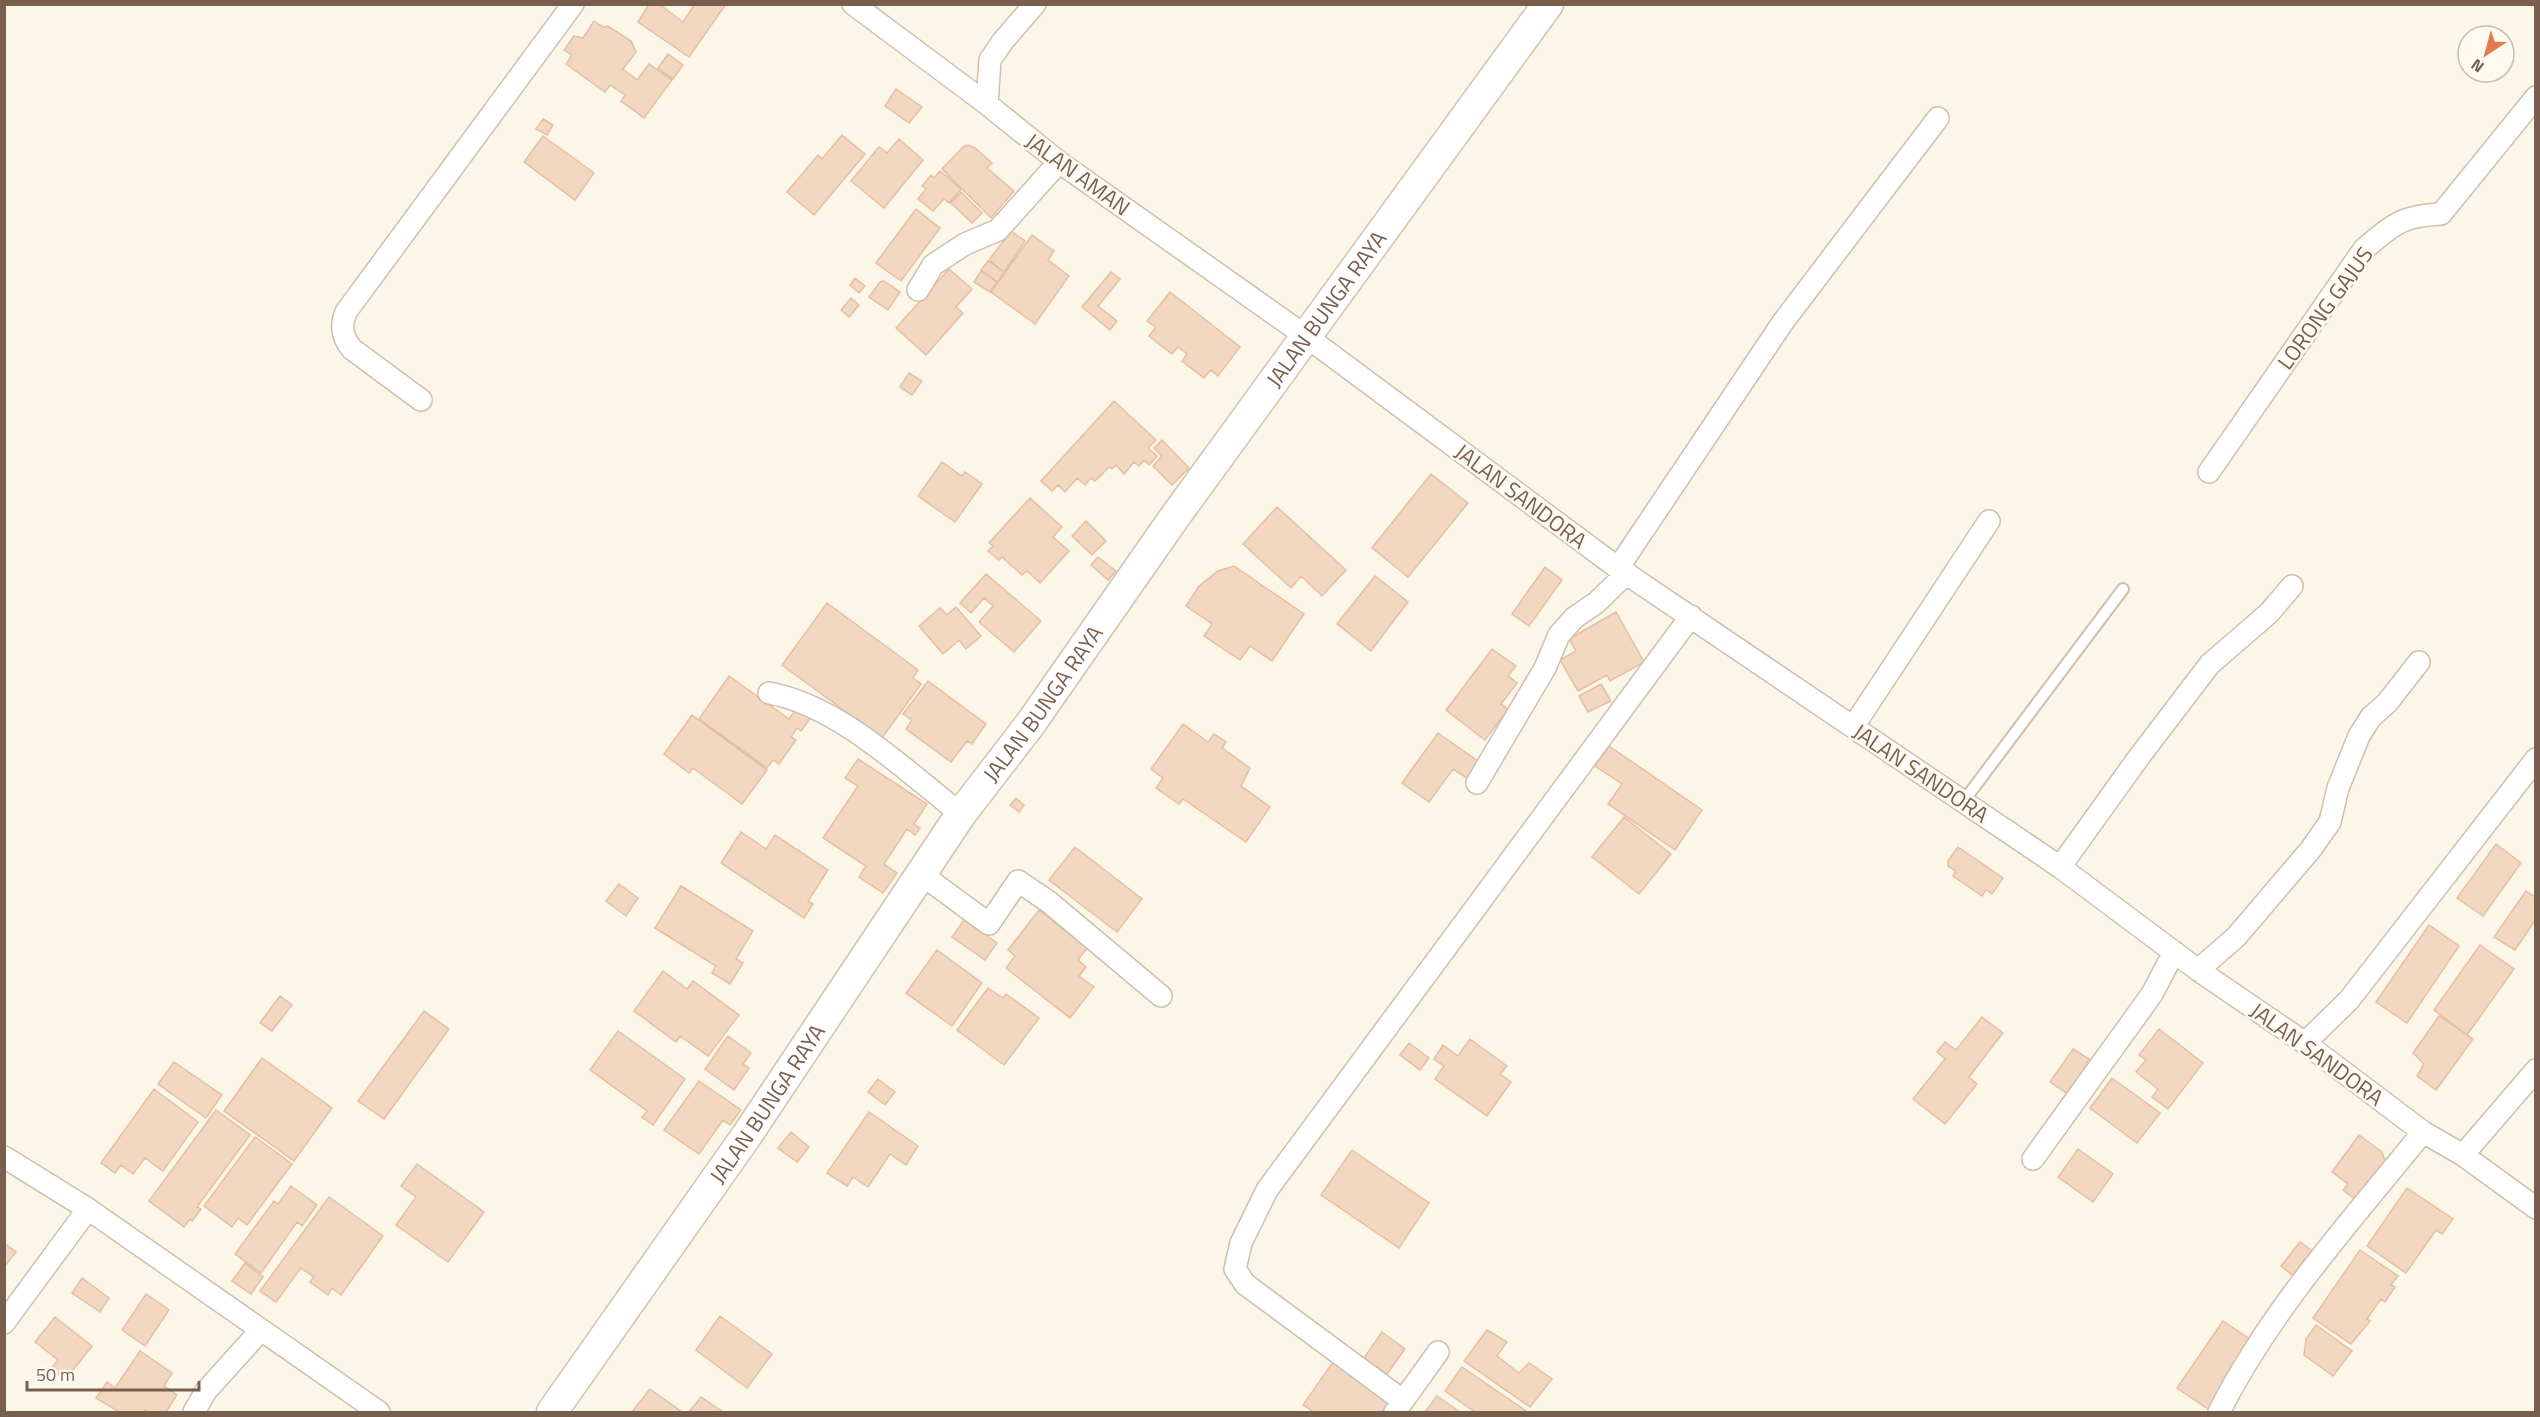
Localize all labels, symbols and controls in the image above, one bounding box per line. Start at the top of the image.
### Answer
north arrow [2456,24,2516,84]
text: N [2466,53,2489,79]
street label: JALAN AMAN [1018,124,1138,224]
street label: JALAN BUNGA RAYA [1258,223,1395,394]
street label: LORONG GAJUS [2269,239,2381,377]
street label: JALAN SANDORA [1448,435,1594,557]
street label: JALAN BUNGA RAYA [975,618,1111,789]
street label: JALAN SANDORA [1846,715,1996,831]
street label: JALAN SANDORA [2243,994,2391,1114]
street label: JALAN BUNGA RAYA [701,1017,834,1191]
scale bar [27,1354,200,1392]
text: 50 m [36,1361,75,1388]

